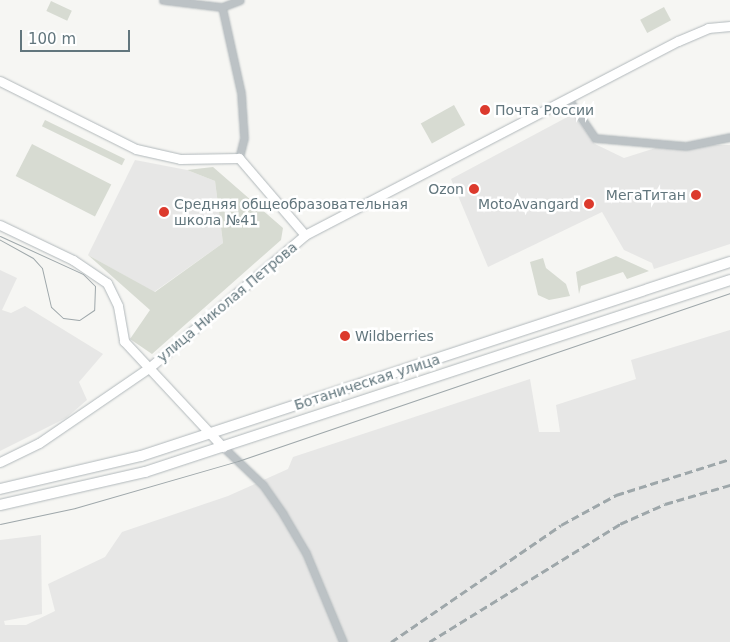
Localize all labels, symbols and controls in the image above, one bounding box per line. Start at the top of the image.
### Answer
scale bar [22,20,132,52]
text: 100 m [28,30,76,48]
place label: Почта России [495,102,594,118]
marker: Почта России [479,104,491,116]
place label: Ozon [428,181,464,197]
marker: Ozon [468,183,480,195]
place label: МегаТитан [606,187,686,203]
marker: МегаТитан [690,189,702,201]
place label: Средняя общеобразовательная школа №41 [174,196,408,228]
place label: MotoAvangard [478,196,579,212]
marker: MotoAvangard [583,198,595,210]
marker: Средняя общеобразовательная школа №41 [158,206,170,218]
street label: улица Николая Петрова [154,239,300,365]
place label: Wildberries [355,328,434,344]
marker: Wildberries [339,330,351,342]
street label: Ботаническая улица [292,351,442,413]

